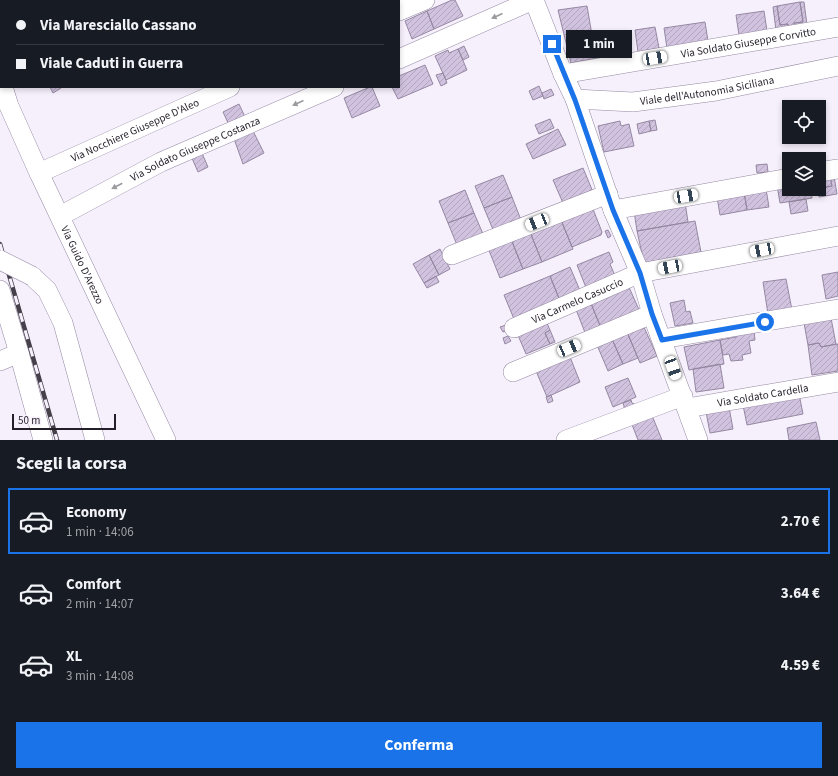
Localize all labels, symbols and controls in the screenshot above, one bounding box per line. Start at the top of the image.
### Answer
one-way arrow [491,13,503,19]
text: Via Maresciallo Cassano [40,15,197,36]
street label: Via Soldato Giuseppe Corvitto [680,24,817,62]
callout: 1 min [566,30,632,58]
route end [543,35,561,53]
text: 1 min [583,35,615,53]
car [642,50,668,66]
text: Viale Caduti in Guerra [40,53,183,74]
street label: Viale dell'Autonomia Siciliana [639,72,775,109]
street label: Via Nocchiere Giuseppe D'Aleo [68,95,202,166]
one-way arrow [292,100,304,106]
map controls [782,100,826,196]
button: locate [782,100,826,144]
street label: Via Soldato Giuseppe Costanza [128,113,262,185]
button: layers [782,152,826,196]
one-way arrow [111,183,122,189]
car [673,188,699,204]
car [524,212,550,232]
street label: Via Guido D'Arezzo [57,223,107,307]
car [749,242,775,258]
car [657,259,683,275]
street label: Via Carmelo Casuccio [529,274,626,327]
route start [756,313,774,331]
car [556,338,582,358]
car [663,355,683,381]
street label: Via Soldato Cardella [716,380,810,411]
scale bar [12,412,116,431]
text: 50 m [18,413,40,428]
text: Scegli la corsa [16,451,127,476]
text: Economy [66,502,127,523]
icon: car [18,503,54,539]
text: 2.70 € [781,511,820,532]
text: 1 min · 14:06 [66,523,134,541]
text: Comfort [66,574,121,595]
icon: car [18,575,54,611]
text: 3.64 € [781,583,820,604]
text: 2 min · 14:07 [66,595,134,613]
text: XL [66,646,82,667]
icon: car [18,647,54,683]
text: 4.59 € [781,655,820,676]
text: 3 min · 14:08 [66,667,134,685]
button: Conferma [16,722,822,768]

